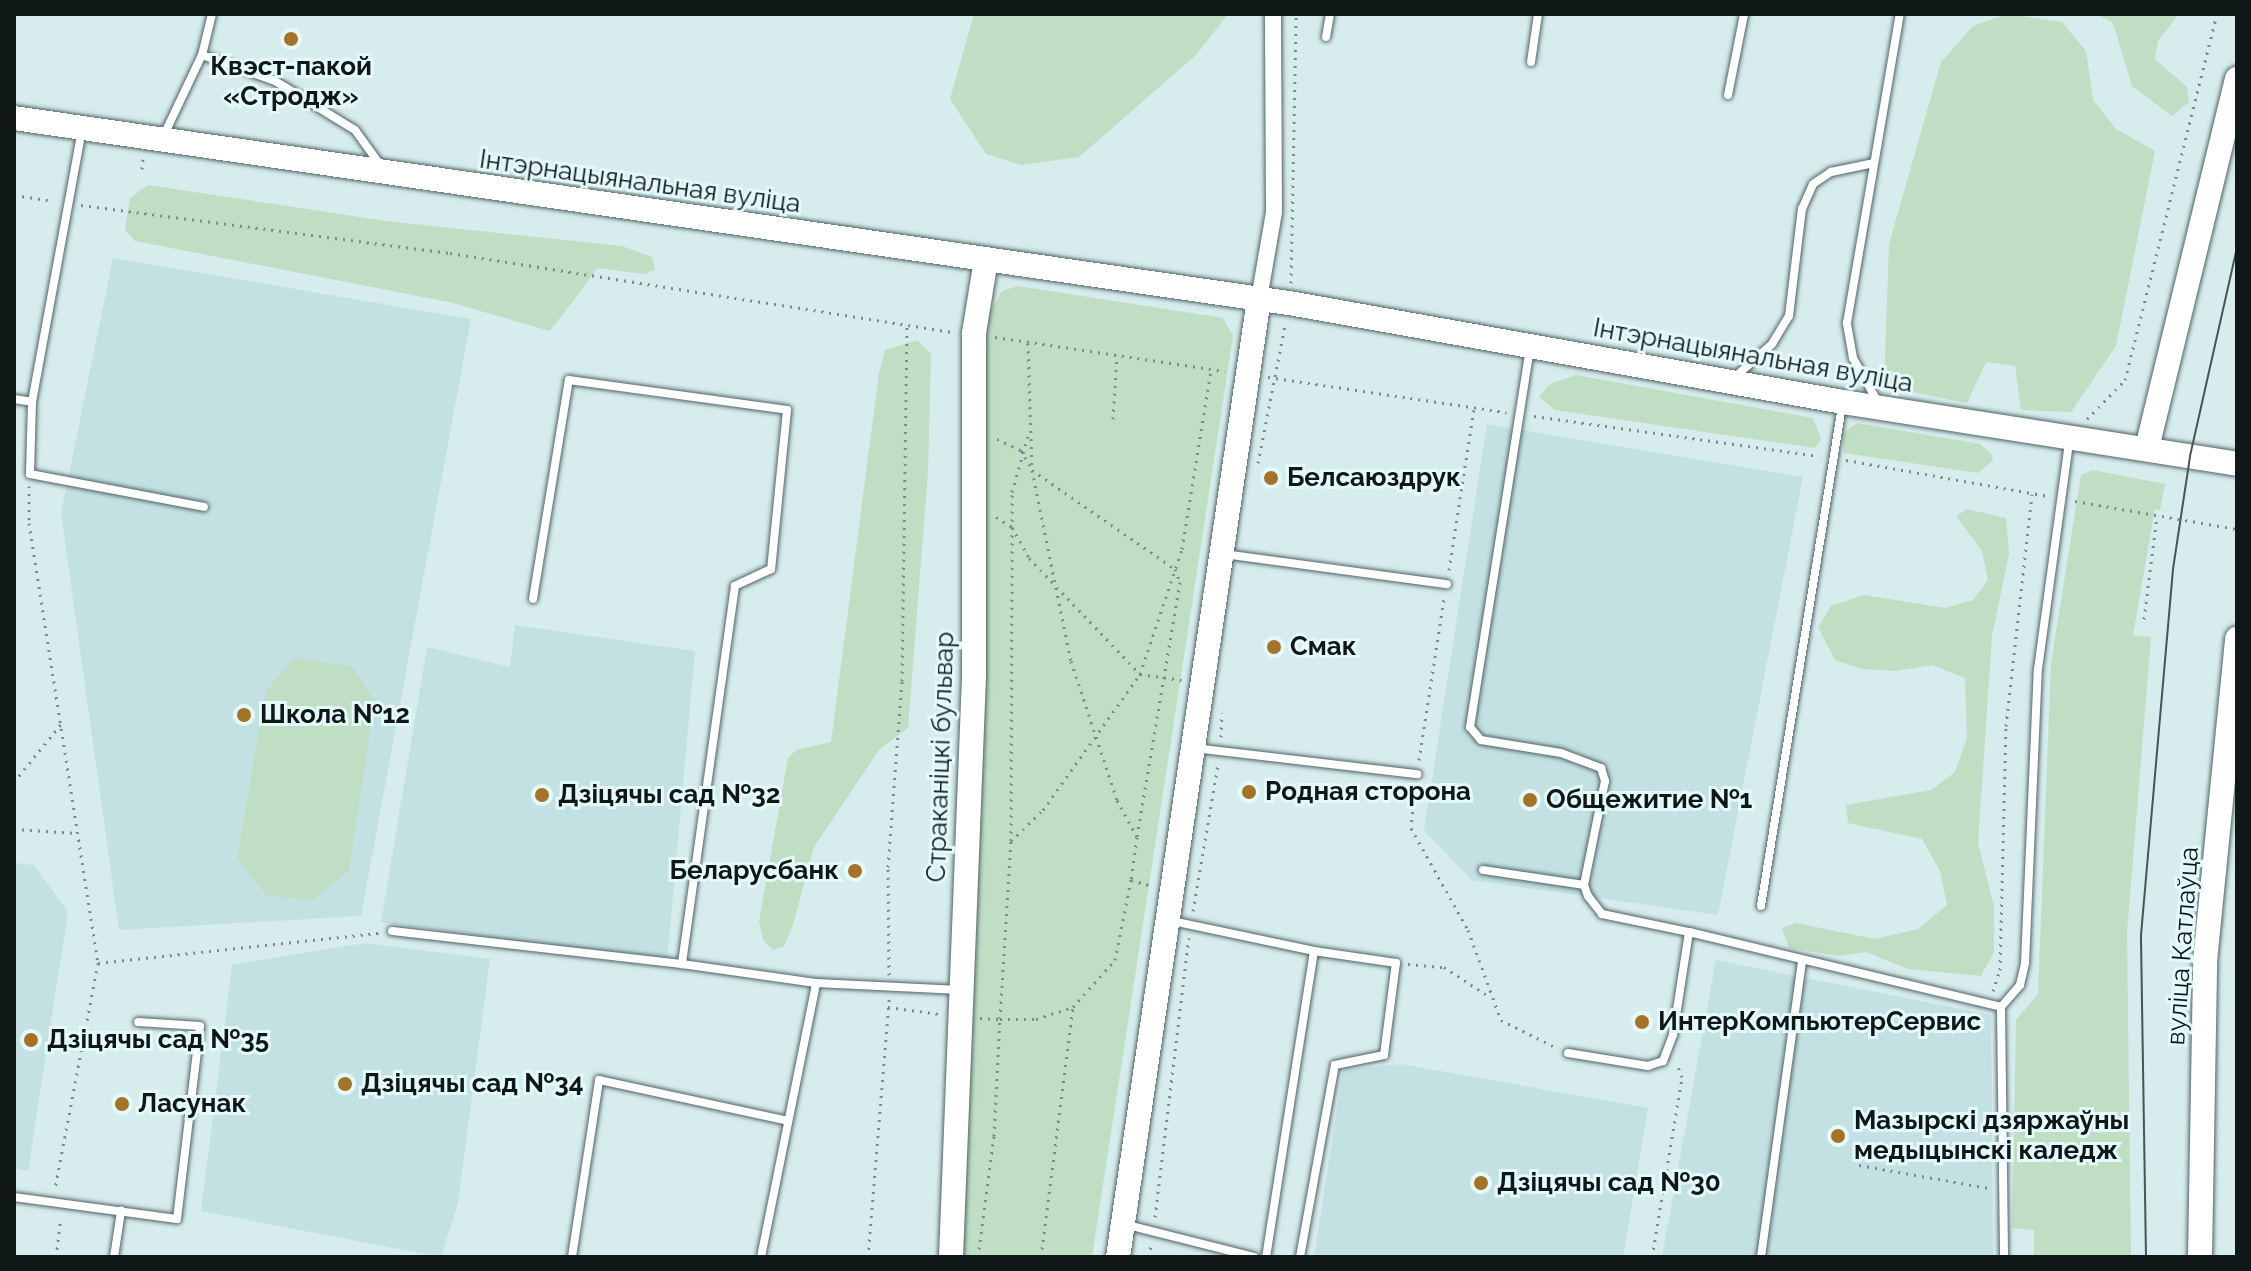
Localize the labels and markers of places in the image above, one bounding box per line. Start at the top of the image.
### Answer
marker: Квэст-пакой «Стродж» [282,30,300,48]
place label: Квэст-пакой «Стродж» [210,51,372,112]
place label: Белсаюздрук [1287,462,1461,494]
marker: Белсаюздрук [1262,469,1280,487]
place label: Смак [1290,631,1357,663]
marker: Смак [1265,638,1283,656]
place label: Школа №12 [260,699,410,731]
marker: Школа №12 [235,706,253,724]
place label: Родная сторона [1265,776,1471,808]
place label: Дзіцячы сад №32 [558,779,780,811]
marker: Родная сторона [1240,783,1258,801]
place label: Общежитие №1 [1546,784,1752,816]
marker: Дзіцячы сад №32 [533,786,551,804]
marker: Общежитие №1 [1521,791,1539,809]
place label: Беларусбанк [670,855,839,887]
marker: Беларусбанк [846,862,864,880]
place label: ИнтерКомпьютерСервис [1658,1006,1981,1038]
marker: ИнтерКомпьютерСервис [1633,1013,1651,1031]
place label: Дзіцячы сад №35 [47,1024,269,1056]
marker: Дзіцячы сад №35 [22,1031,40,1049]
place label: Дзіцячы сад №34 [361,1068,583,1100]
marker: Дзіцячы сад №34 [336,1075,354,1093]
place label: Ласунак [138,1088,246,1120]
marker: Ласунак [113,1095,131,1113]
place label: Мазырскі дзяржаўны медыцынскі каледж [1854,1105,2129,1166]
marker: Мазырскі дзяржаўны медыцынскі каледж [1829,1127,1847,1145]
place label: Дзіцячы сад №30 [1497,1167,1721,1199]
marker: Дзіцячы сад №30 [1472,1174,1490,1192]

